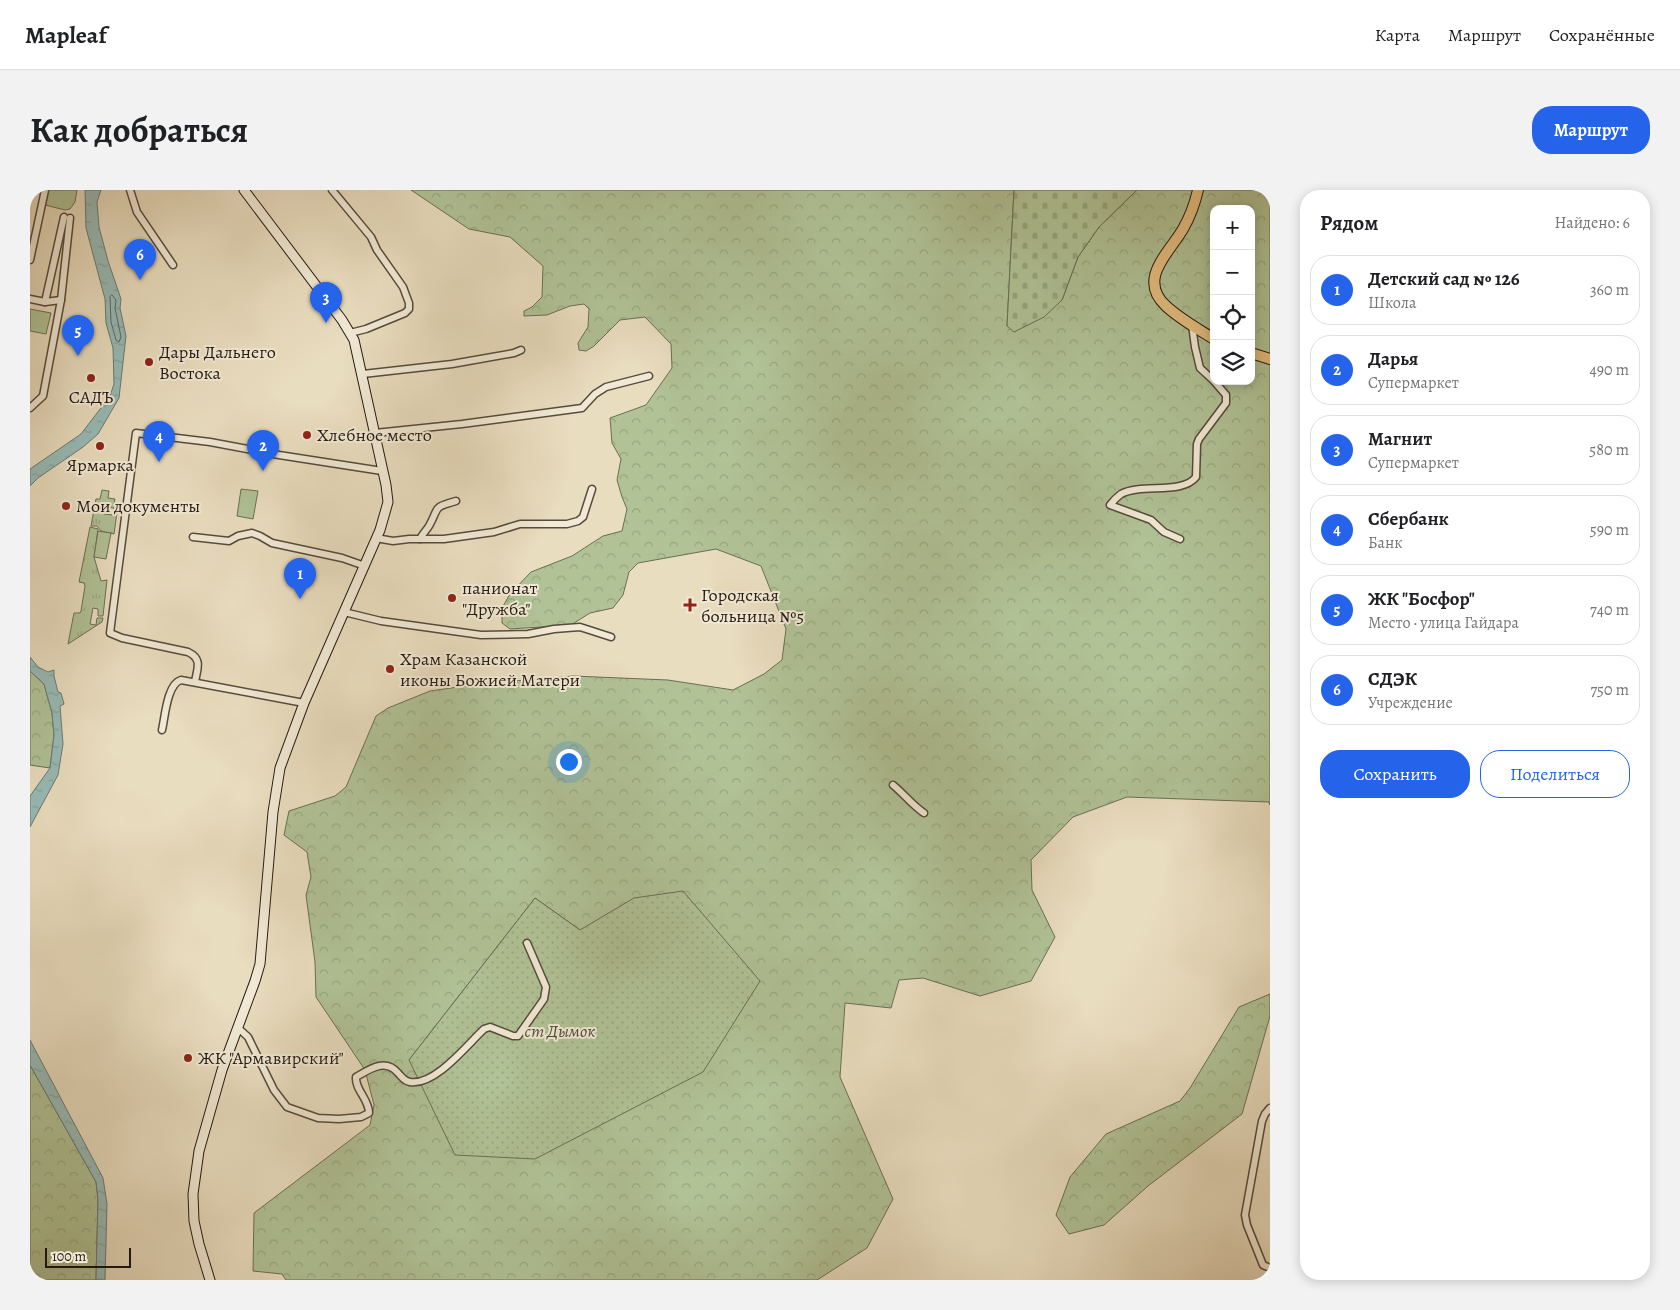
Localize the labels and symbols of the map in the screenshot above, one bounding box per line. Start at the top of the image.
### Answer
pin: 6 [124,239,156,280]
pin: 3 [310,282,342,323]
pin: 5 [62,315,94,356]
place label: Дары Дальнего Востока [159,340,276,385]
marker: Дары Дальнего Востока [143,356,155,368]
marker: САДЪ [85,372,97,384]
place label: САДЪ [69,385,113,409]
pin: 4 [143,421,175,462]
place label: Хлебное место [317,423,432,447]
marker: Хлебное место [301,429,313,441]
pin: 2 [247,430,279,471]
marker: Ярмарка [94,440,106,452]
place label: Ярмарка [66,453,135,477]
place label: Мои документы [76,494,200,518]
marker: Мои документы [60,500,72,512]
pin: 1 [284,558,316,599]
place label: панионат "Дружба" [462,576,537,621]
place label: Городская больница №5 [701,583,804,628]
marker: панионат "Дружба" [446,592,458,604]
marker: Городская больница №5 [683,598,697,612]
place label: Храм Казанской иконы Божией Матери [400,647,580,692]
marker: Храм Казанской иконы Божией Матери [384,663,396,675]
your location [556,749,582,775]
park label: ст Дымок [525,1019,595,1043]
place label: ЖК "Армавирский" [198,1046,344,1070]
marker: ЖК "Армавирский" [182,1052,194,1064]
scale bar [45,1245,131,1268]

